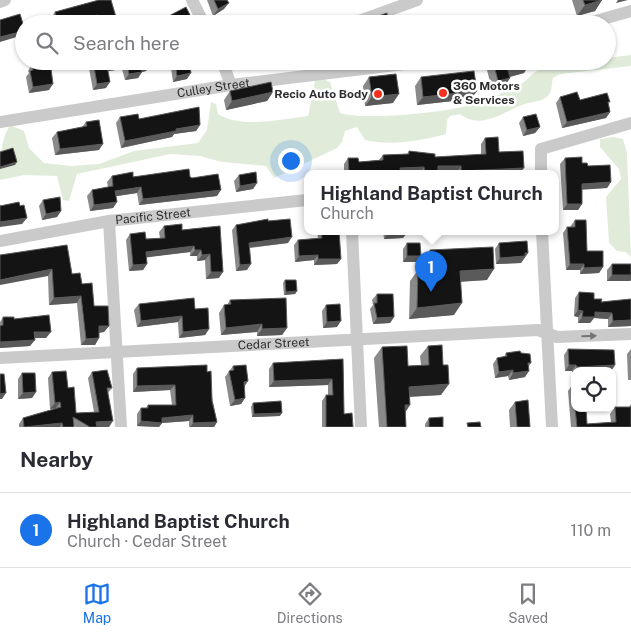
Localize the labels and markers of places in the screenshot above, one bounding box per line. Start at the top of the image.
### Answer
place label: 360 Motors & Services [453,79,520,107]
place label: Recio Auto Body [274,87,368,101]
marker: 360 Motors & Services [437,87,449,99]
marker: Recio Auto Body [372,88,384,100]
pin: 1 [415,251,447,292]

